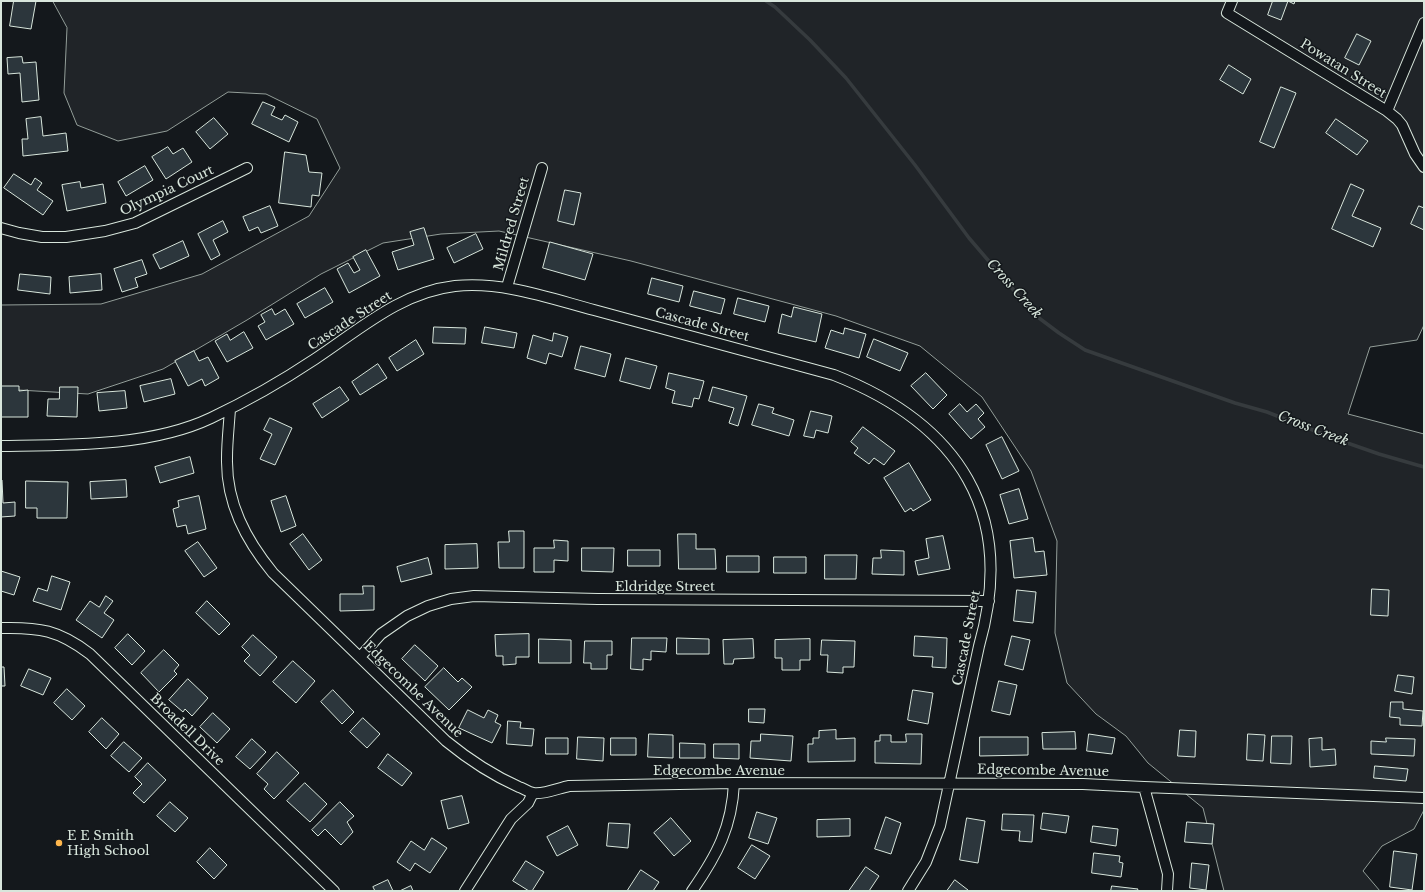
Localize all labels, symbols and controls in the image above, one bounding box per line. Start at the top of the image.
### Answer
street label: Powatan Street [1297,36,1389,102]
street label: Olympia Court [118,162,216,220]
street label: Mildred Street [491,175,533,273]
water label: Cross Creek [983,256,1045,322]
street label: Cascade Street [305,288,395,354]
street label: Cascade Street [653,305,751,345]
water label: Cross Creek [1275,408,1351,450]
street label: Eldridge Street [615,579,715,595]
street label: Cascade Street [950,589,984,687]
street label: Edgecombe Avenue [360,639,466,741]
street label: Broadell Drive [147,691,227,769]
street label: Edgecombe Avenue [977,762,1109,780]
street label: Edgecombe Avenue [653,763,785,779]
place label: E E Smith High School [67,828,149,859]
marker: E E Smith High School [54,838,64,848]

